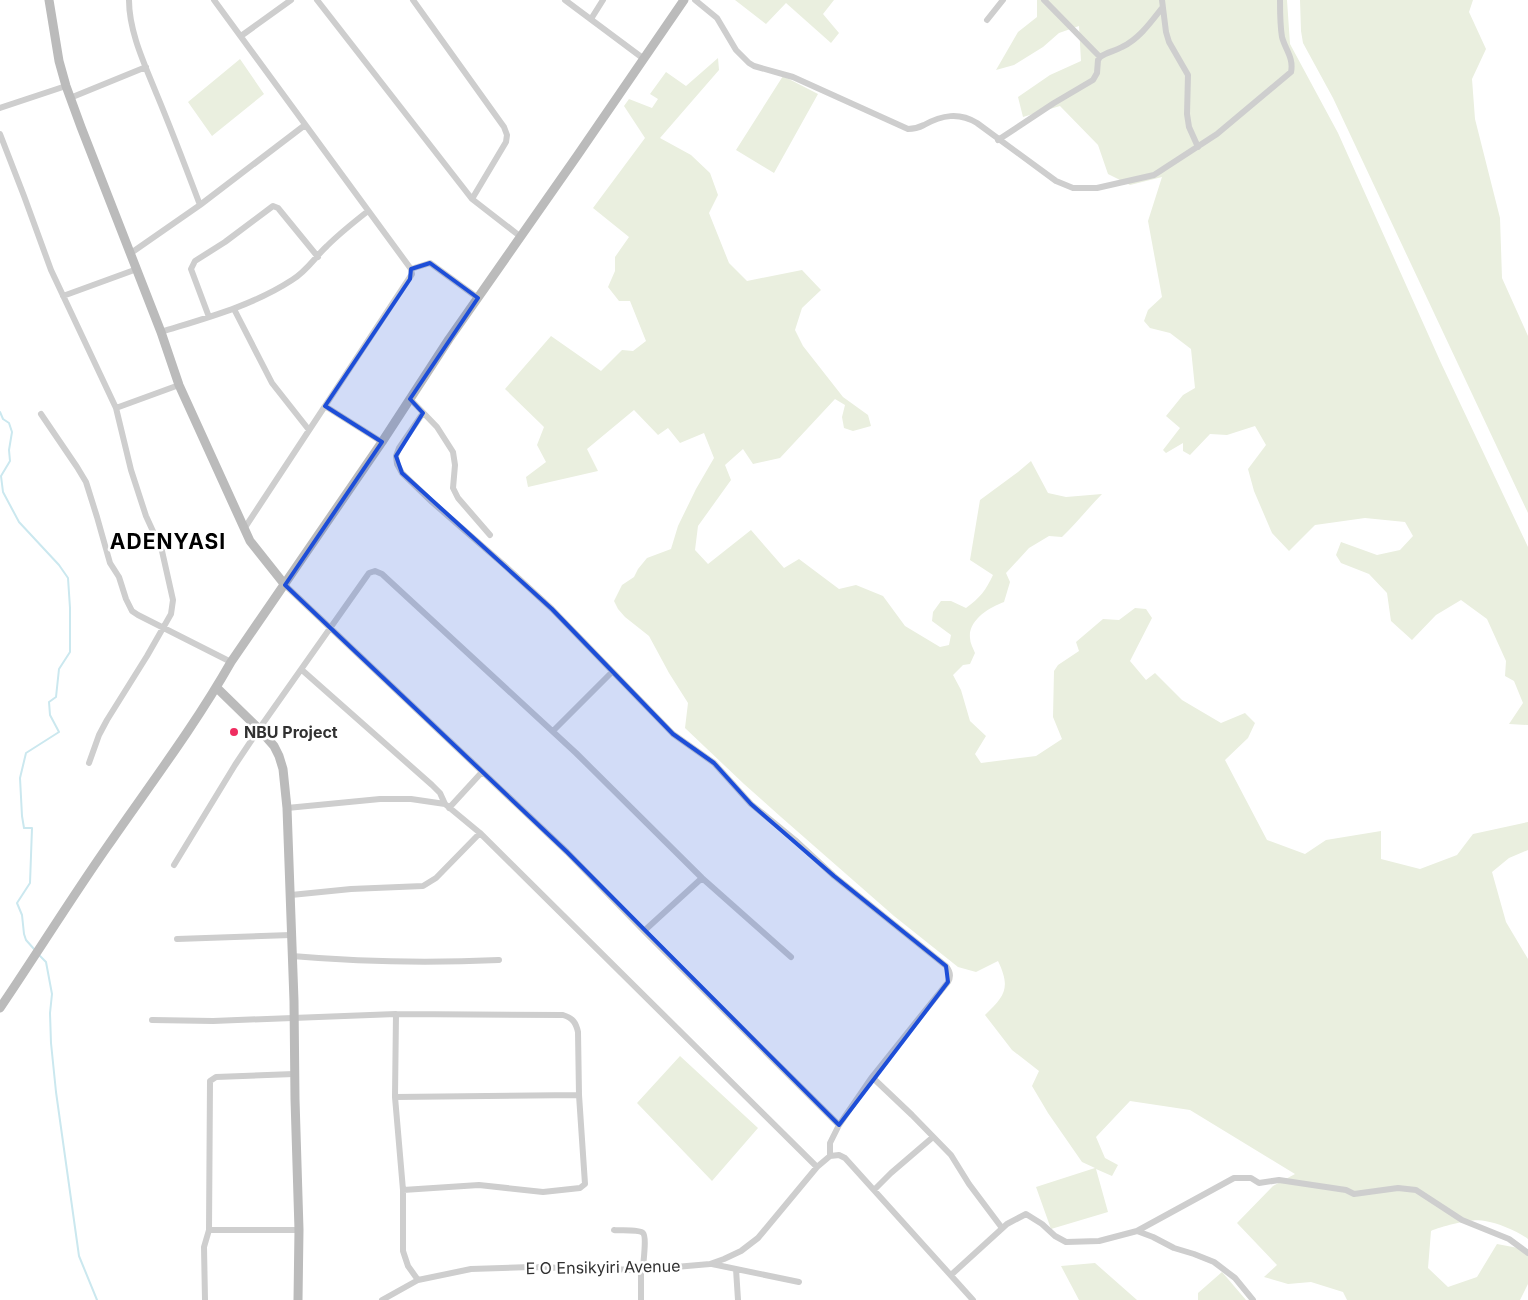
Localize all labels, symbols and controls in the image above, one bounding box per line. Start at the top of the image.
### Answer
district label: ADENYASI [110,529,226,554]
place label: NBU Project [244,722,338,742]
marker: NBU Project [228,726,240,738]
street label: E O Ensikyiri Avenue [525,1256,681,1278]

